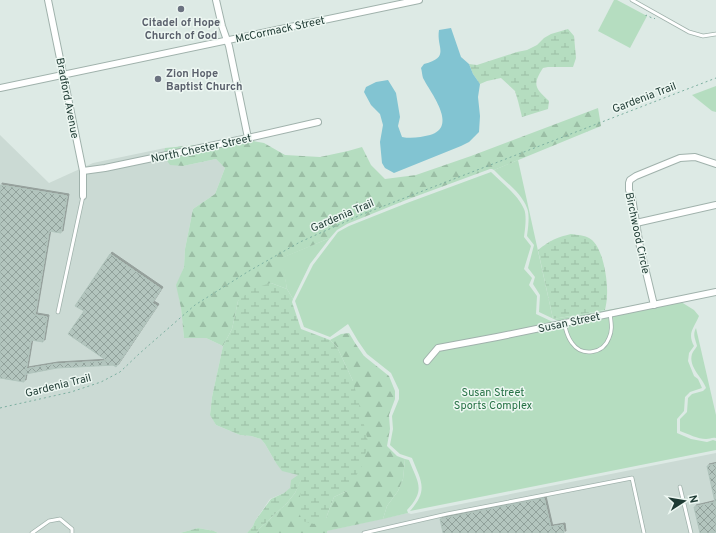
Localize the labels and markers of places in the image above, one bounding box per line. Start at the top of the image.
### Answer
marker: Citadel of Hope Church of God [176,4,186,14]
place label: Citadel of Hope Church of God [142,16,220,43]
place label: Zion Hope Baptist Church [166,67,242,94]
marker: Zion Hope Baptist Church [153,74,163,84]

